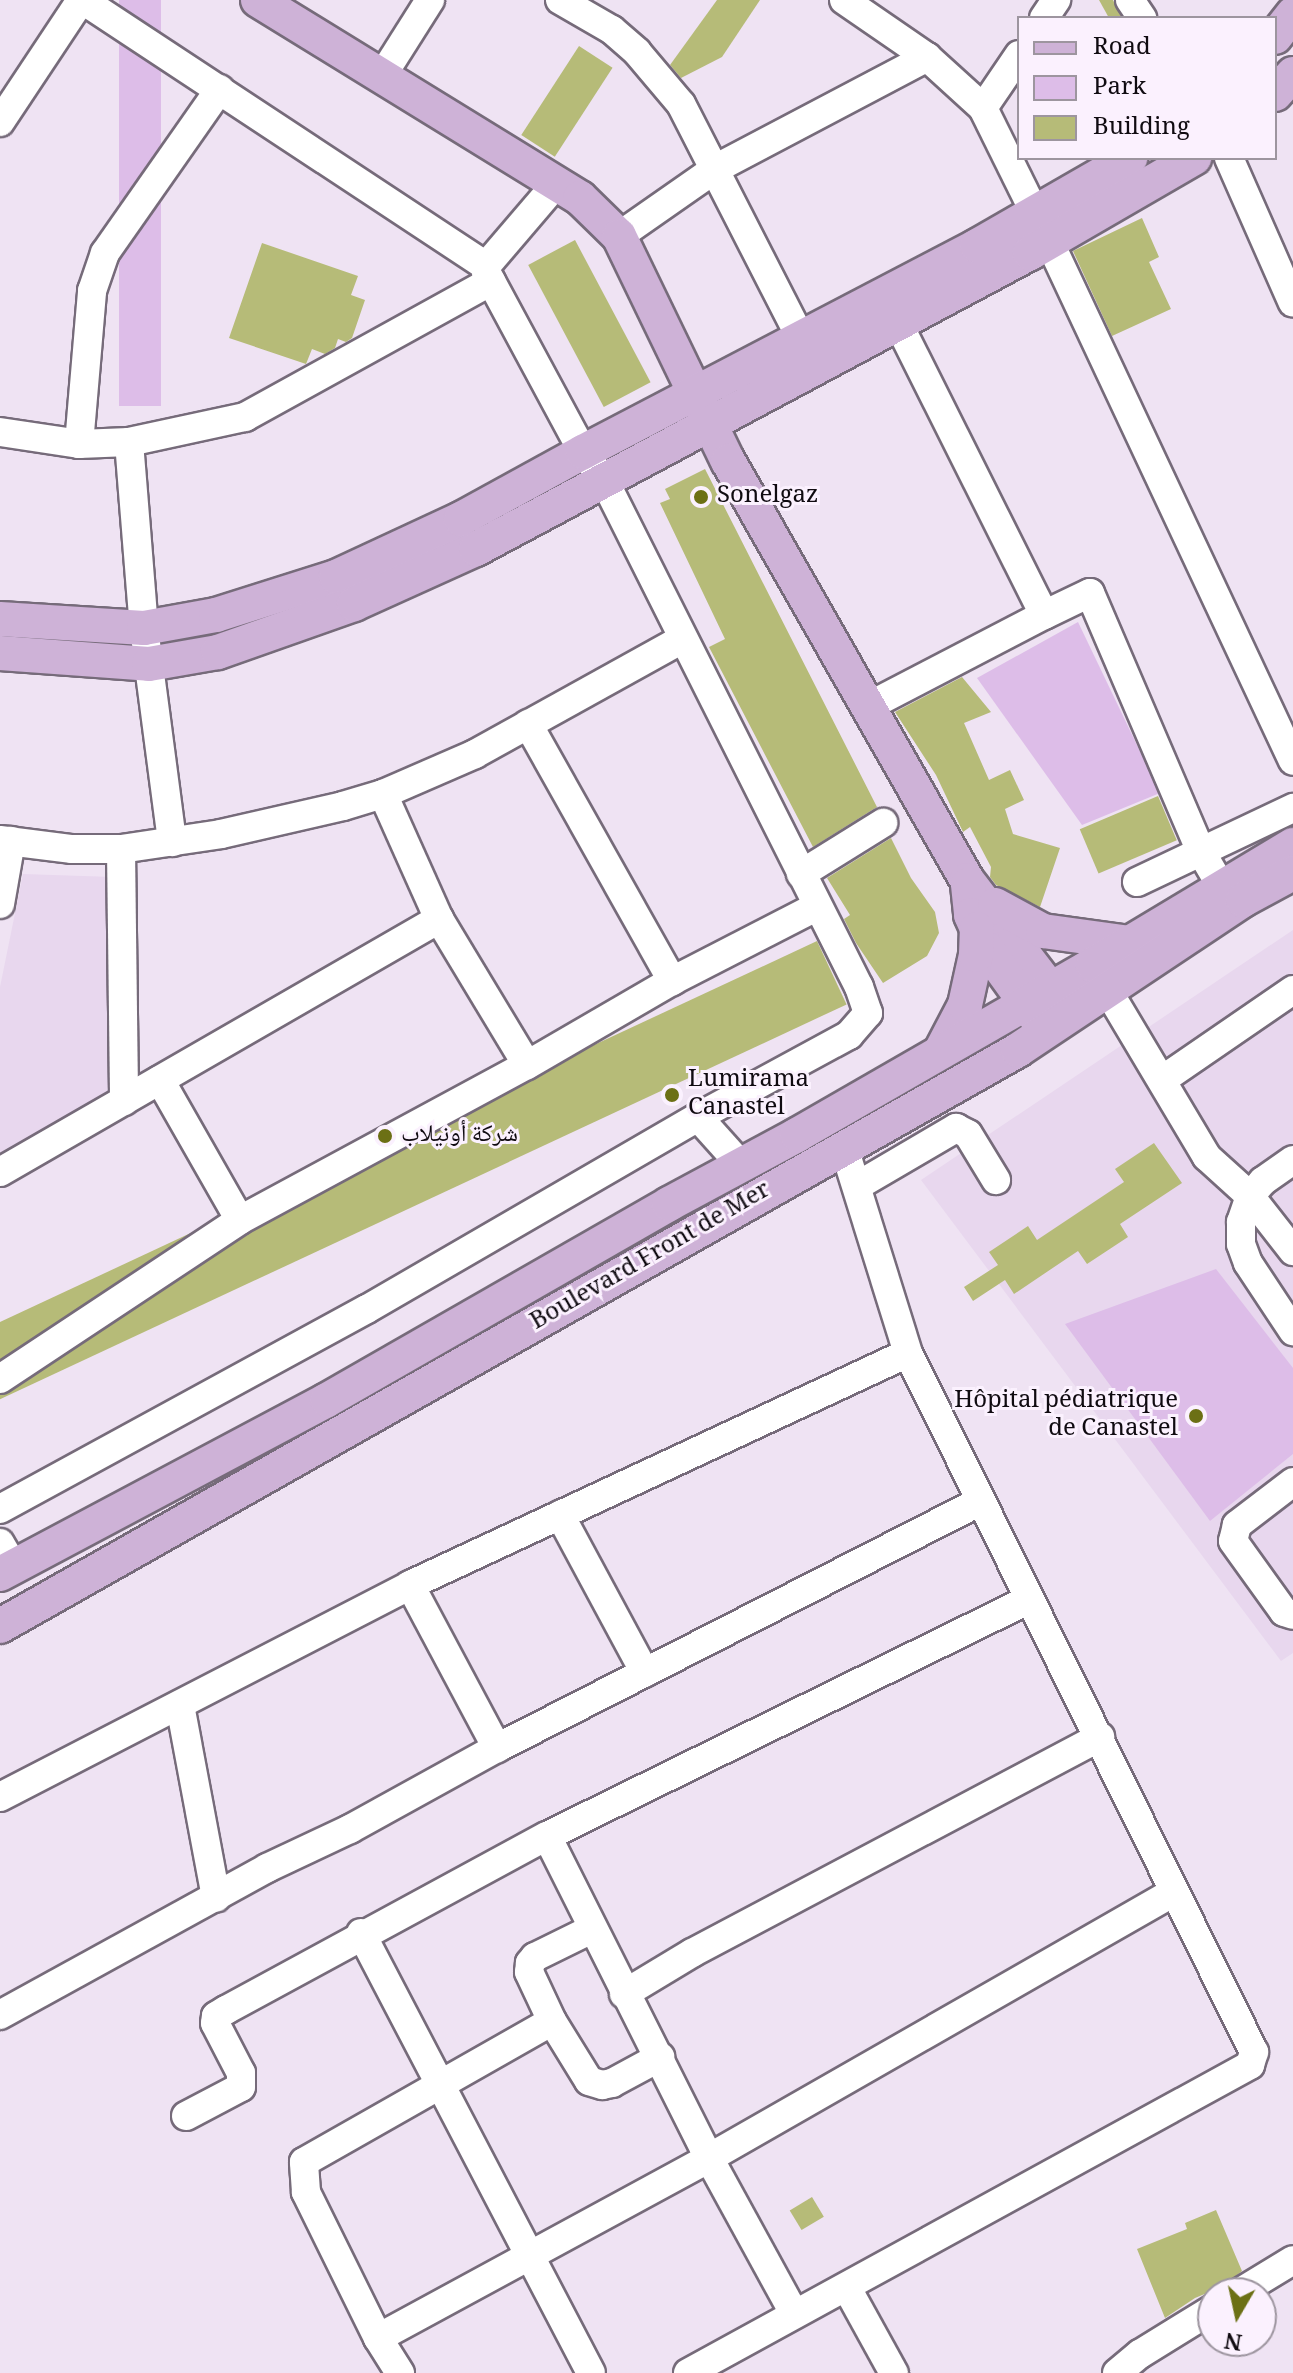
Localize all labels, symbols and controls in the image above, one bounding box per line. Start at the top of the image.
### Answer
legend [1017,16,1277,160]
text: Road [1093,28,1151,69]
text: Park [1093,68,1146,109]
text: Building [1093,108,1190,149]
place label: Sonelgaz [717,483,818,511]
marker: Sonelgaz [692,488,710,506]
place label: Lumirama Canastel [688,1067,809,1123]
marker: Lumirama Canastel [663,1086,681,1104]
place label: شركة أونيلاب [401,1122,518,1150]
marker: شركة أونيلاب [376,1127,394,1145]
street label: Boulevard Front de Mer [526,1177,776,1337]
place label: Hôpital pédiatrique de Canastel [954,1388,1178,1444]
marker: Hôpital pédiatrique de Canastel [1185,1405,1207,1427]
north arrow [1197,2277,1277,2357]
text: N [1222,2319,1245,2359]

